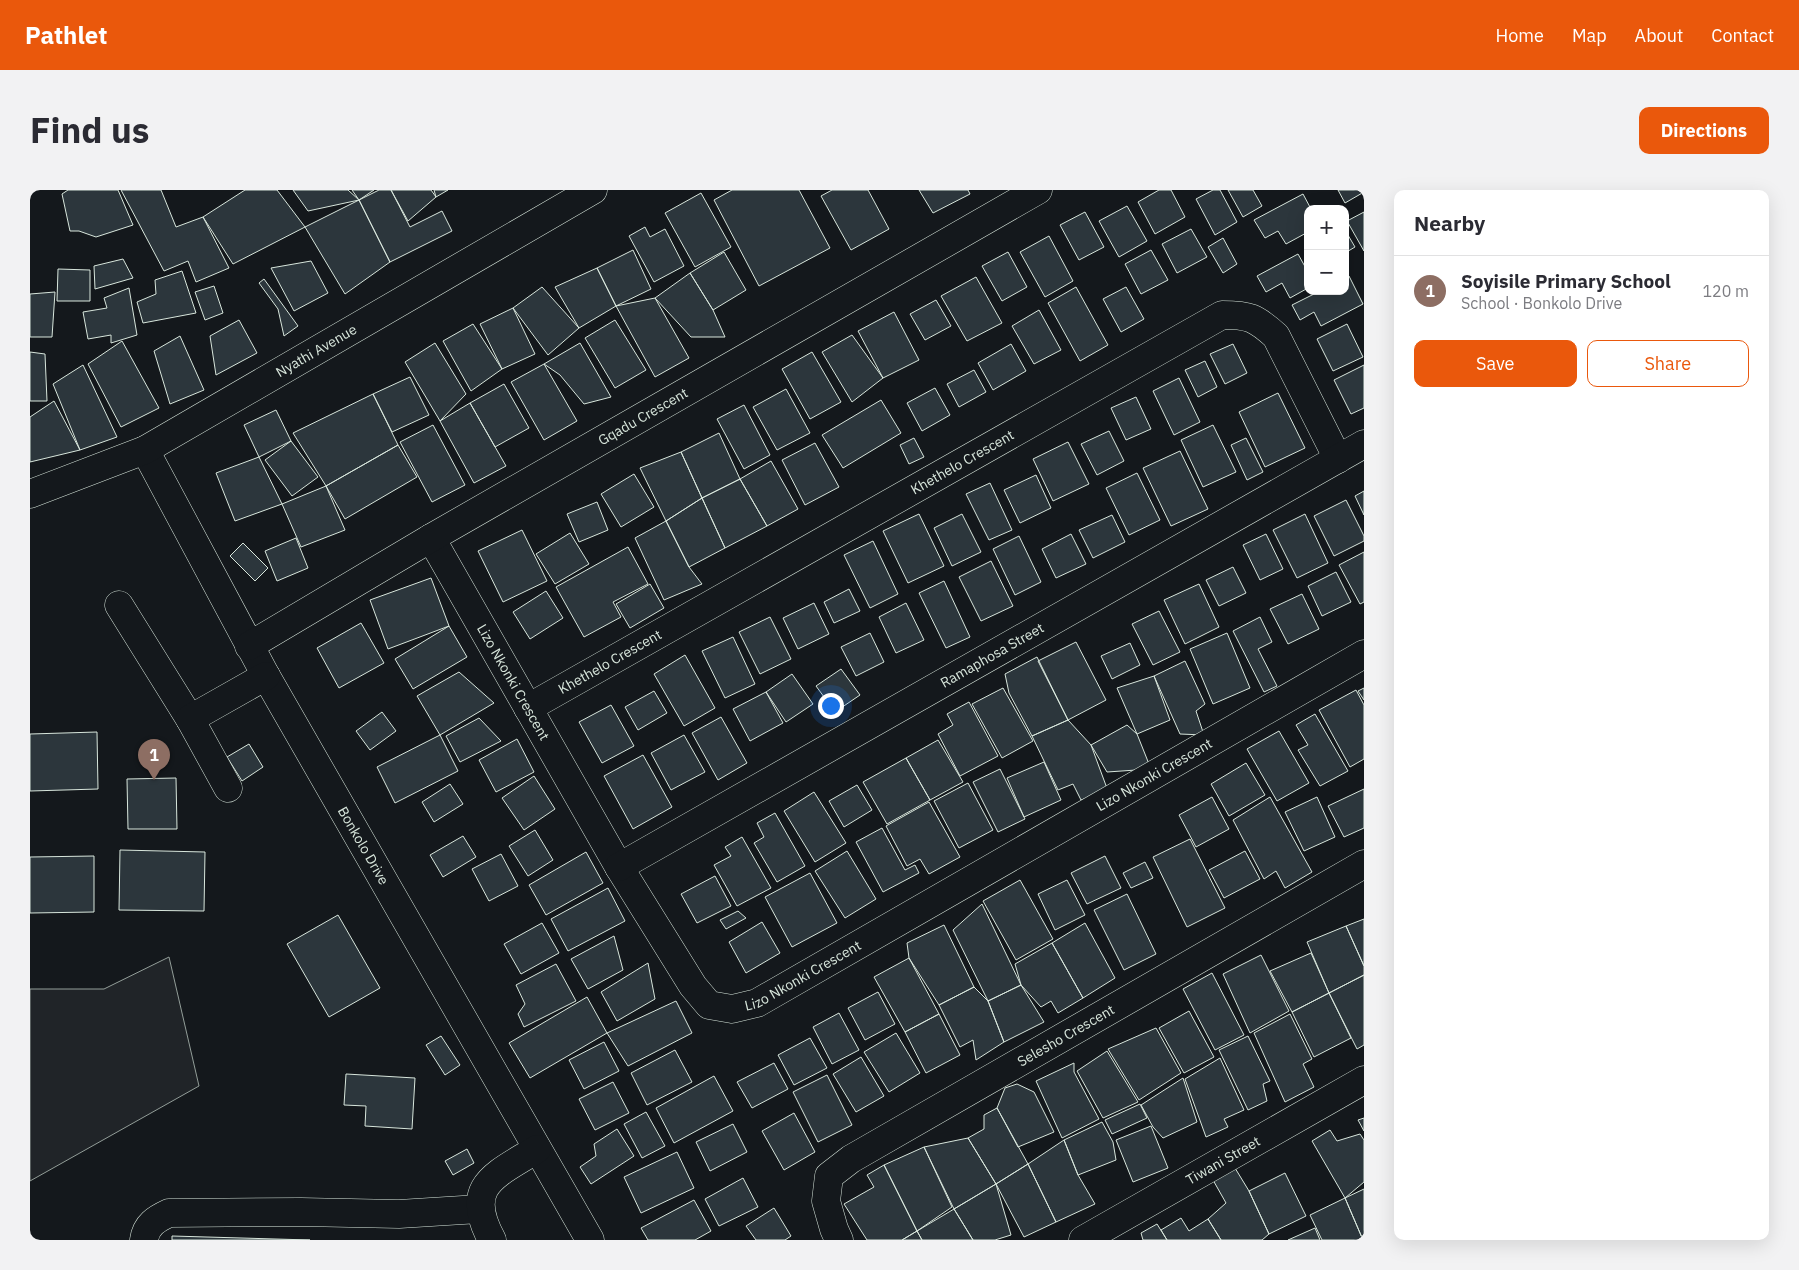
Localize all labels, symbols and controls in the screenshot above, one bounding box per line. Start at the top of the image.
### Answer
text: Pathlet [25,19,107,51]
text: Home [1496,24,1544,47]
text: Map [1572,24,1607,47]
text: About [1635,24,1683,47]
text: Contact [1711,24,1774,47]
text: Find us [30,107,149,153]
button: Directions [1639,107,1769,154]
map controls [1304,205,1349,295]
button: + [1304,205,1349,250]
text: Nearby [1414,209,1485,237]
button: − [1304,250,1349,295]
text: Soyisile Primary School [1461,269,1671,293]
text: 1 [1425,281,1435,301]
text: 120 m [1702,281,1749,301]
text: School · Bonkolo Drive [1461,293,1622,313]
street label: Nyathi Avenue [272,320,360,381]
button: Save [1414,340,1577,387]
button: Share [1587,340,1749,387]
street label: Gqadu Crescent [595,384,691,449]
street label: Khethelo Crescent [907,426,1017,498]
street label: Ramaphosa Street [937,619,1047,692]
street label: Lizo Nkonki Crescent [473,621,554,743]
street label: Khethelo Crescent [555,625,665,698]
your location [818,693,844,719]
street label: Lizo Nkonki Crescent [1093,734,1215,815]
pin: 1 [138,739,170,780]
street label: Bonkolo Drive [334,803,393,888]
street label: Lizo Nkonki Crescent [743,936,864,1015]
street label: Selesho Crescent [1014,1000,1118,1070]
street label: Tiwani Street [1182,1132,1263,1189]

